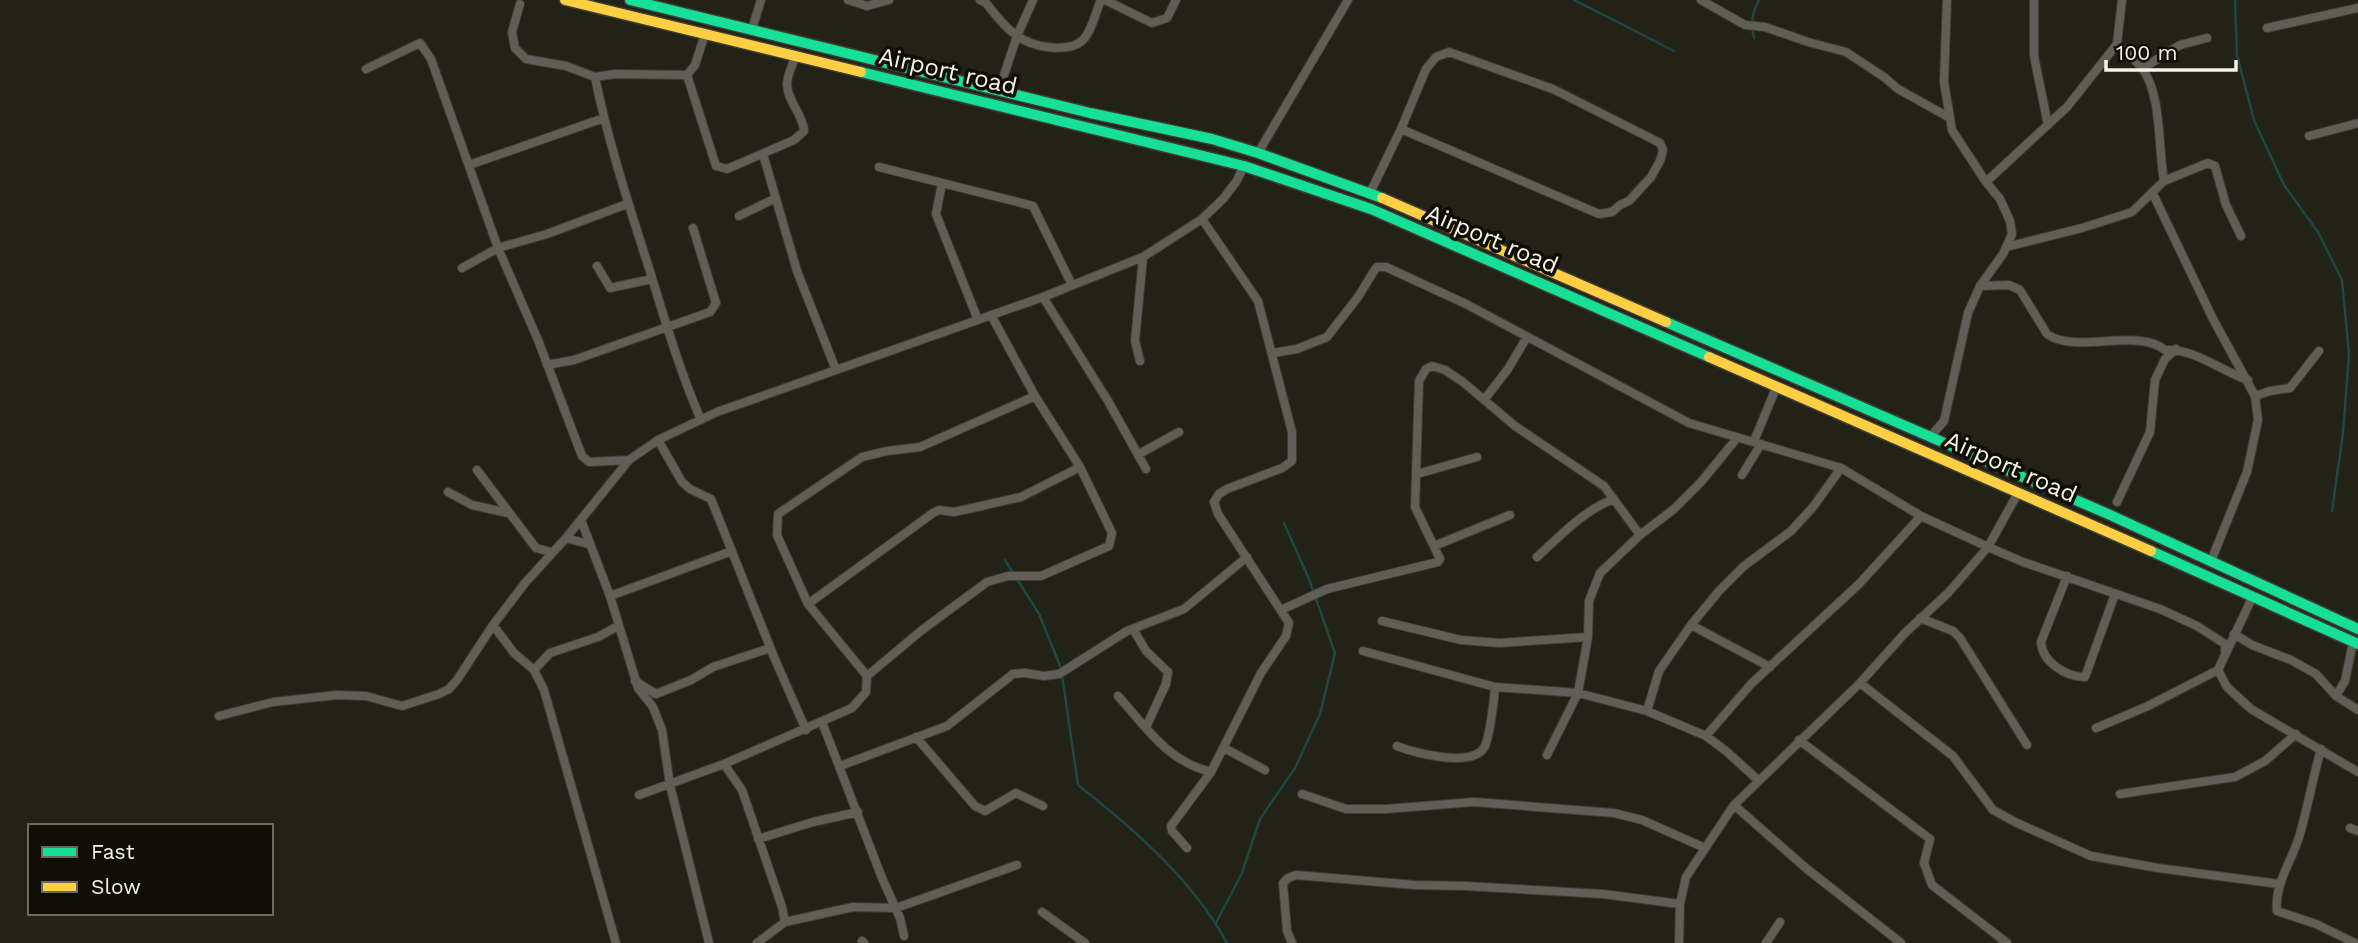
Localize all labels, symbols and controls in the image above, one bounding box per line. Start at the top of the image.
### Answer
scale bar [2106,28,2236,72]
text: 100 m [2116,40,2178,65]
street label: Airport road [876,41,1020,101]
street label: Airport road [1422,199,1562,279]
street label: Airport road [1941,425,2081,509]
legend [28,824,273,915]
text: Fast [91,839,135,864]
text: Slow [91,874,141,899]

